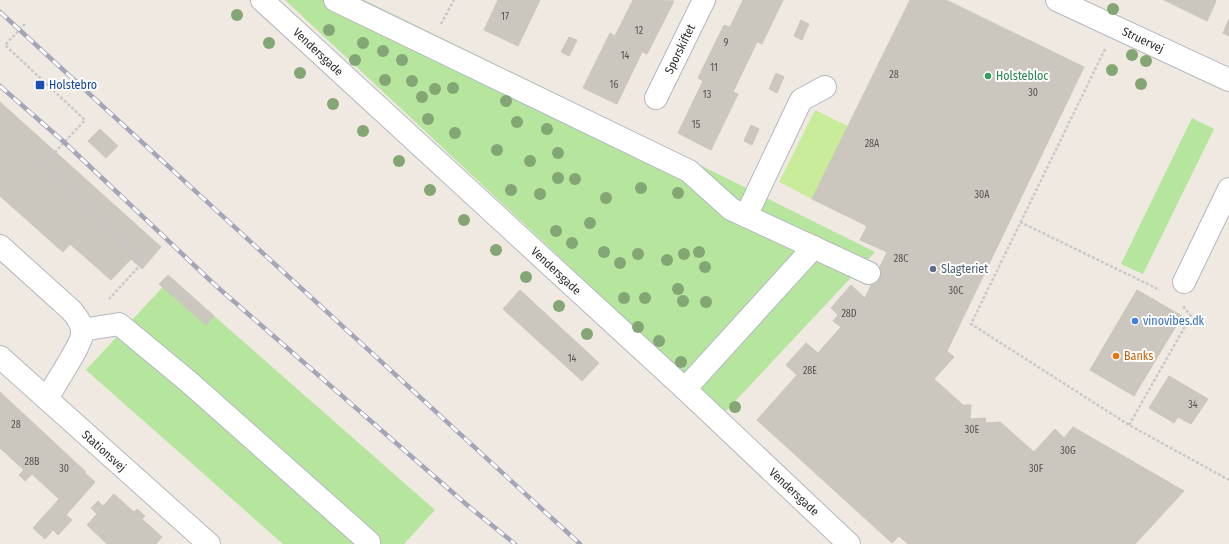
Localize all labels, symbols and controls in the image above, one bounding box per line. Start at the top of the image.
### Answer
house number: 17 [501,11,509,23]
street label: Sporskiftet [662,22,698,76]
street label: Struervej [1120,24,1166,56]
street label: Vendersgade [290,25,346,79]
house number: 12 [635,25,644,37]
house number: 9 [724,37,729,49]
house number: 14 [621,50,630,62]
house number: 11 [710,62,718,74]
house number: 28 [889,69,899,81]
place label: Holstebloc [996,69,1049,83]
marker: Holstebloc [983,71,993,81]
place label: Holstebro [49,78,97,92]
marker: Holstebro [34,79,46,91]
house number: 16 [610,79,618,91]
house number: 30 [1028,87,1038,99]
house number: 13 [703,89,712,101]
house number: 15 [692,119,701,131]
house number: 28A [865,138,880,150]
house number: 30A [975,189,990,201]
street label: Vendersgade [528,244,584,298]
house number: 28C [894,253,908,265]
place label: Slagteriet [941,262,988,276]
marker: Slagteriet [928,264,938,274]
house number: 30C [949,285,963,297]
house number: 28D [841,308,857,320]
place label: vinovibes.dk [1143,314,1205,328]
marker: vinovibes.dk [1130,316,1140,326]
place label: Banks [1124,349,1153,363]
marker: Banks [1111,351,1121,361]
house number: 14 [568,353,577,365]
house number: 28E [803,365,817,377]
house number: 34 [1188,399,1198,411]
house number: 28 [11,419,21,431]
house number: 30E [965,424,980,436]
street label: Stationsvej [79,428,129,474]
house number: 30G [1060,445,1076,457]
house number: 28B [25,456,40,468]
house number: 30 [59,463,69,475]
house number: 30F [1029,463,1044,475]
street label: Vendersgade [766,465,822,519]

